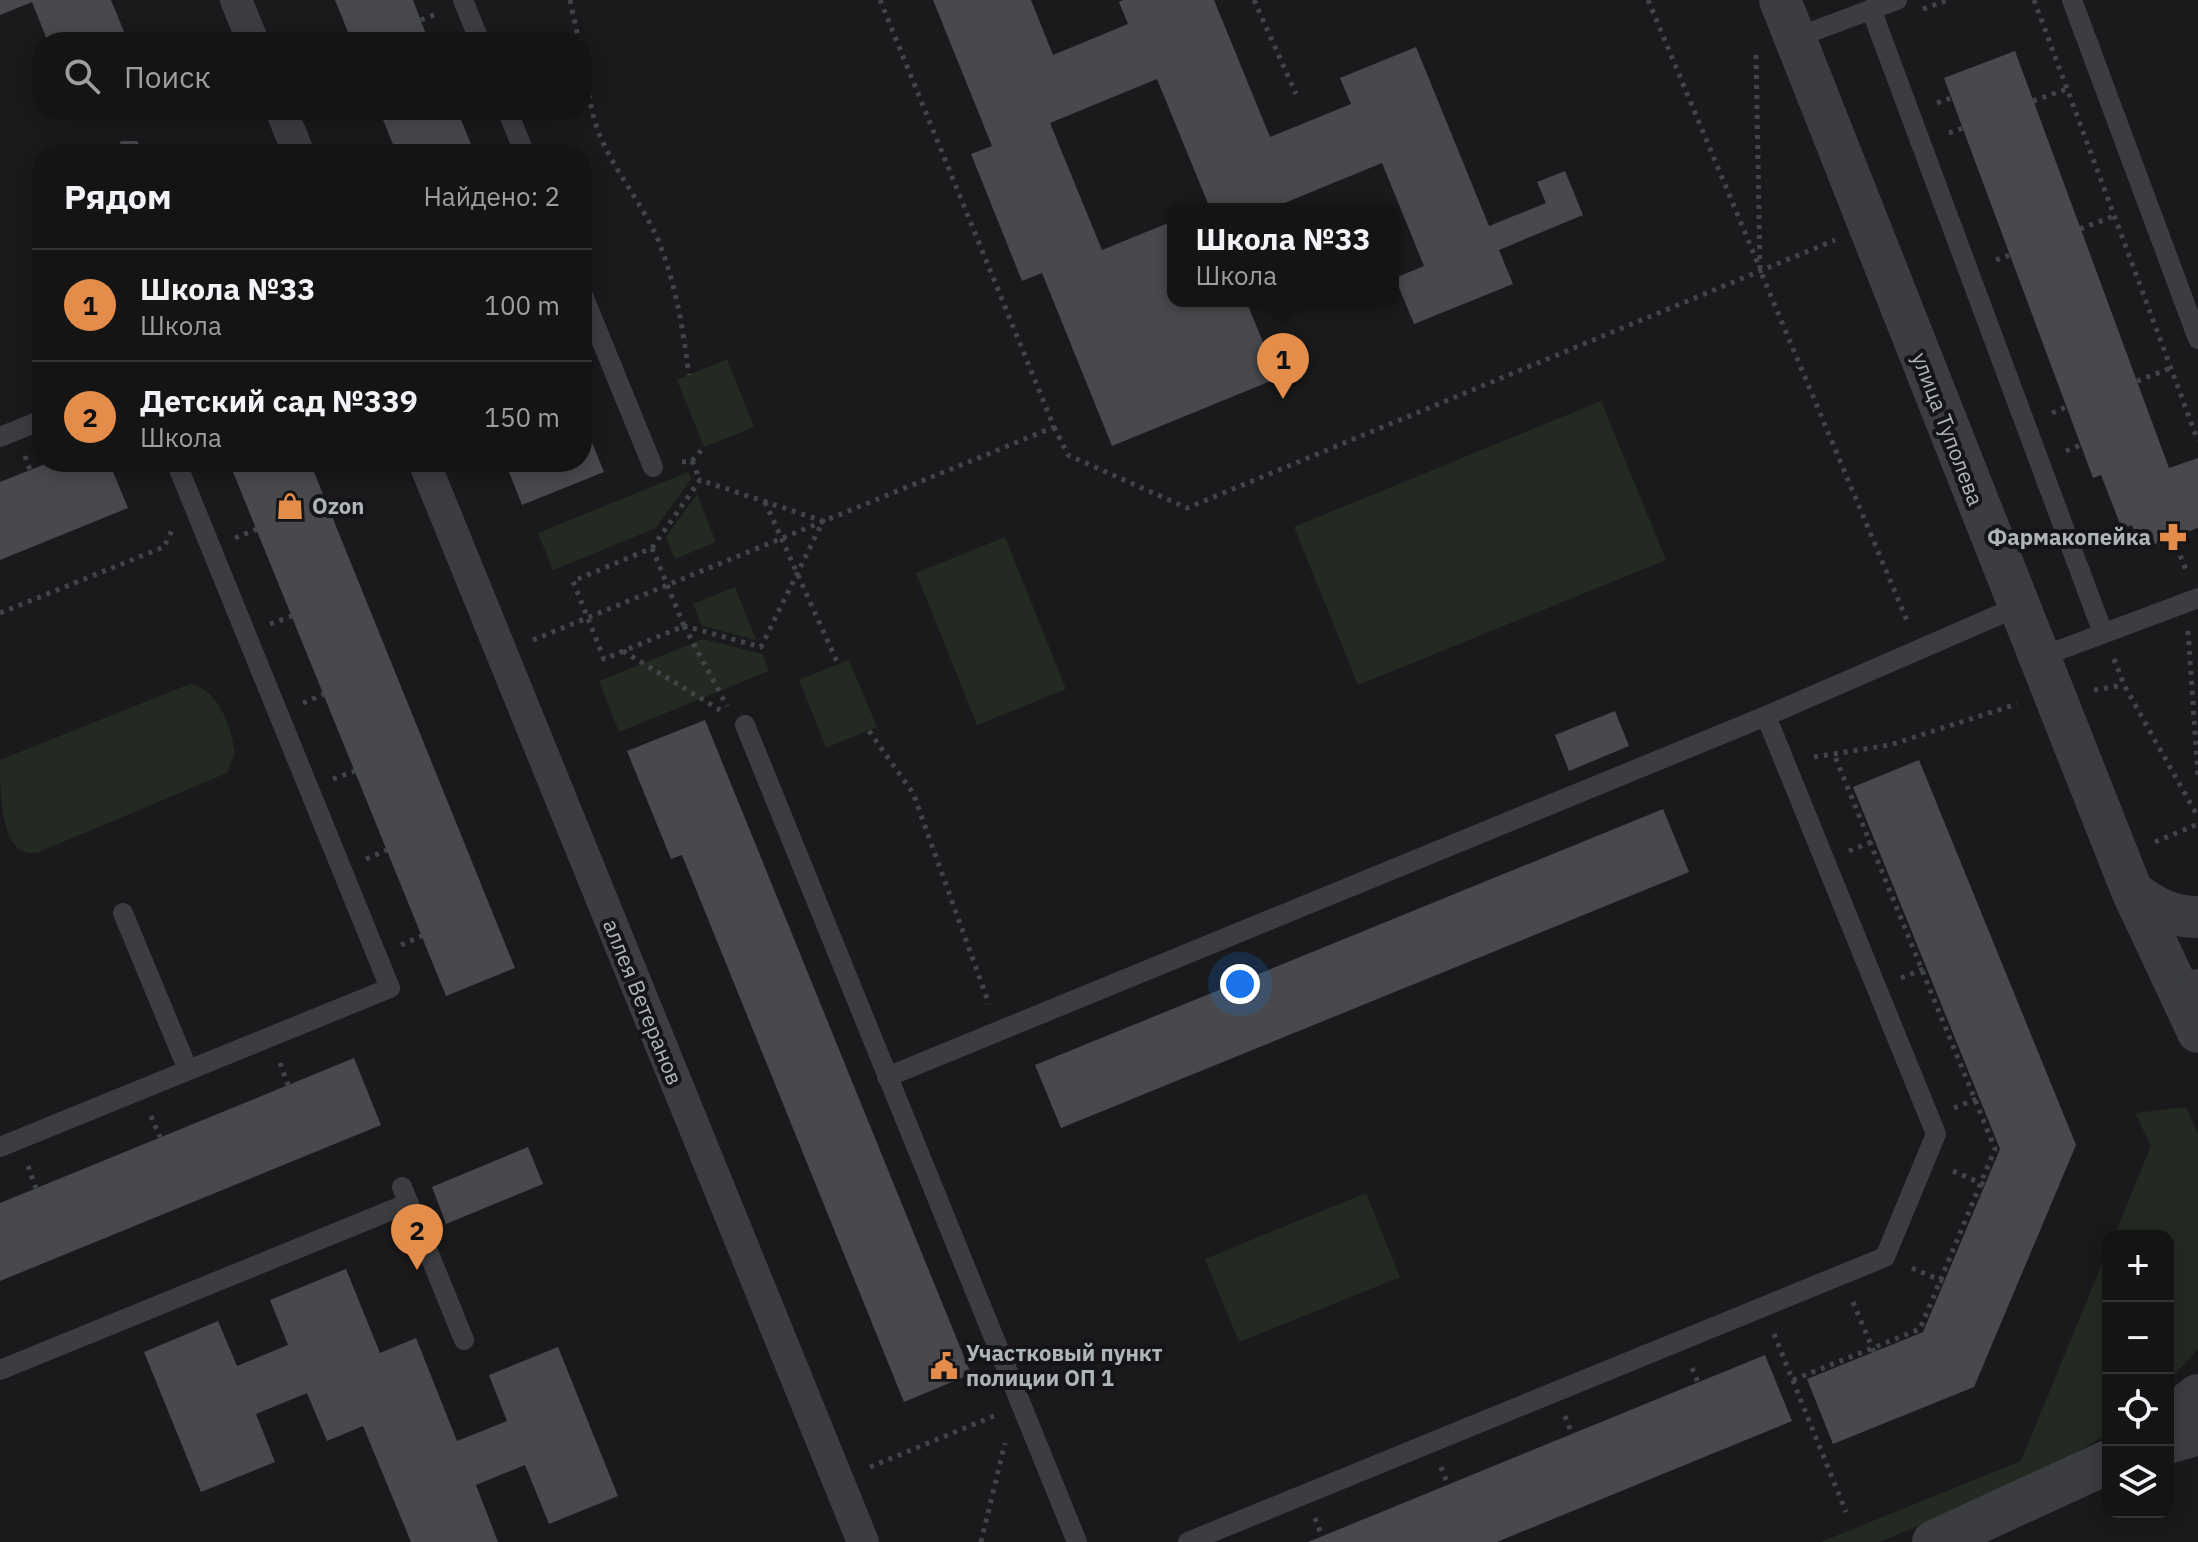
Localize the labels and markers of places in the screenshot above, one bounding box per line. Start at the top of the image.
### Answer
pin: 1 [1257,333,1309,399]
shop icon: Ozon [275,491,305,521]
place label: Ozon [312,491,364,520]
place label: Фармакопейка [1987,522,2151,551]
pharmacy icon: Фармакопейка [2158,522,2188,552]
pin: 2 [391,1204,443,1270]
place label: Участковый пункт полиции ОП 1 [966,1338,1163,1392]
public building icon: Участковый пункт полиции ОП 1 [929,1351,959,1381]

